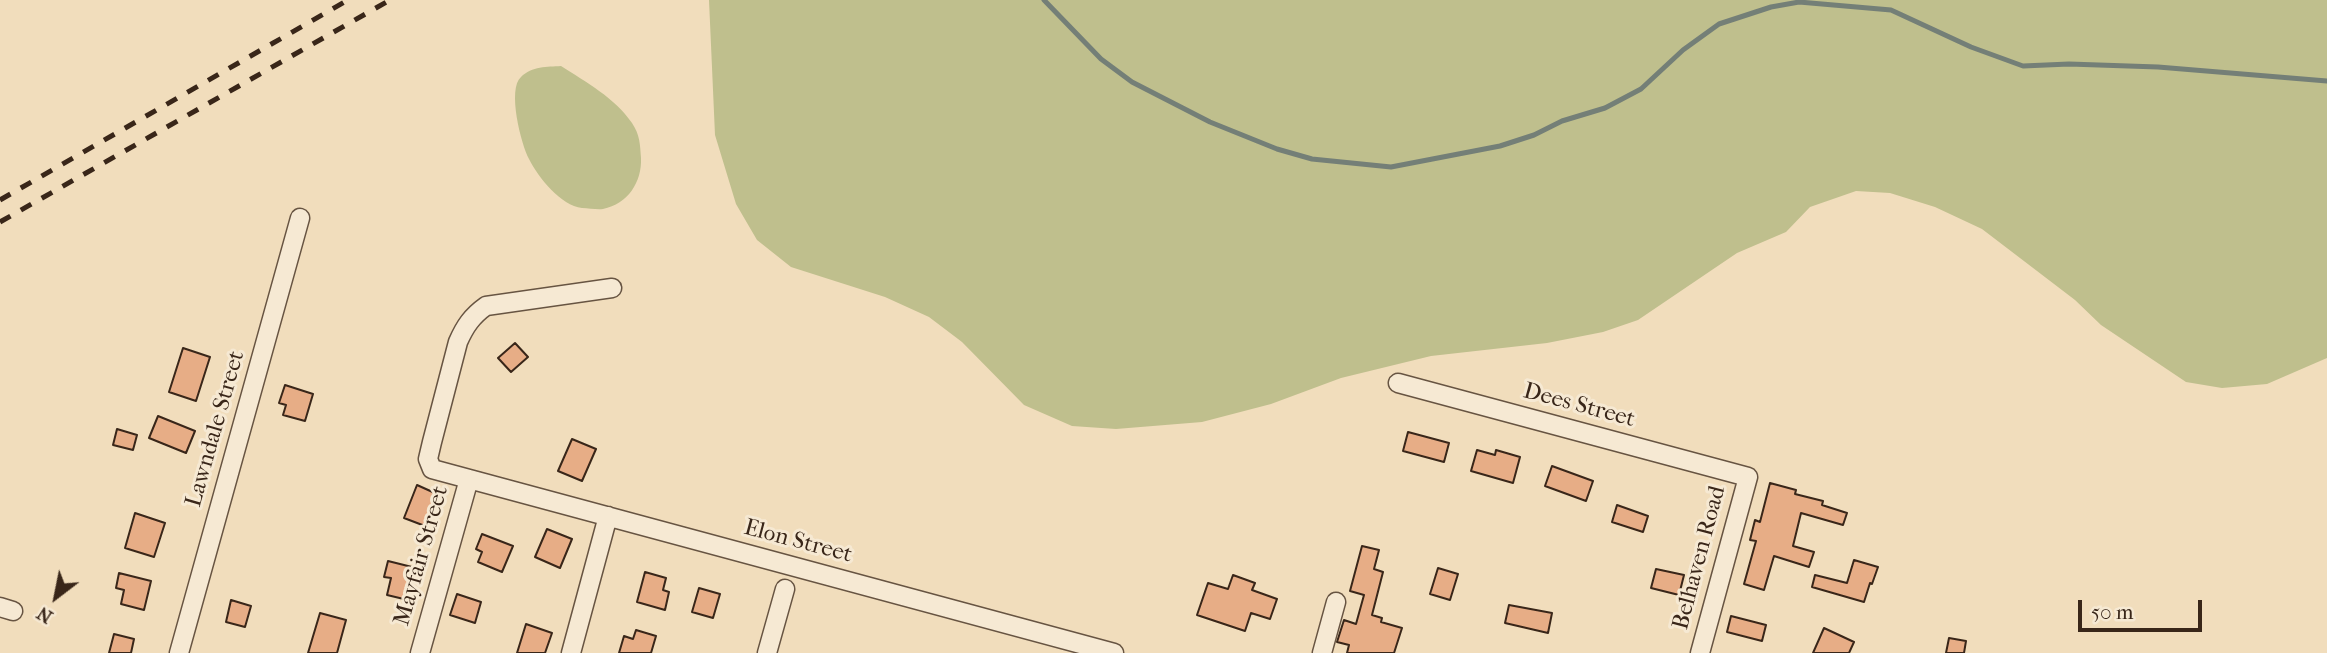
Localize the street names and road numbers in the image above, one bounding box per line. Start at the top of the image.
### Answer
street label: Lawndale Street [181,348,251,510]
street label: Dees Street [1520,378,1638,434]
street label: Mayfair Street [389,483,455,629]
street label: Belhaven Road [1668,483,1732,633]
street label: Elon Street [741,514,855,570]

